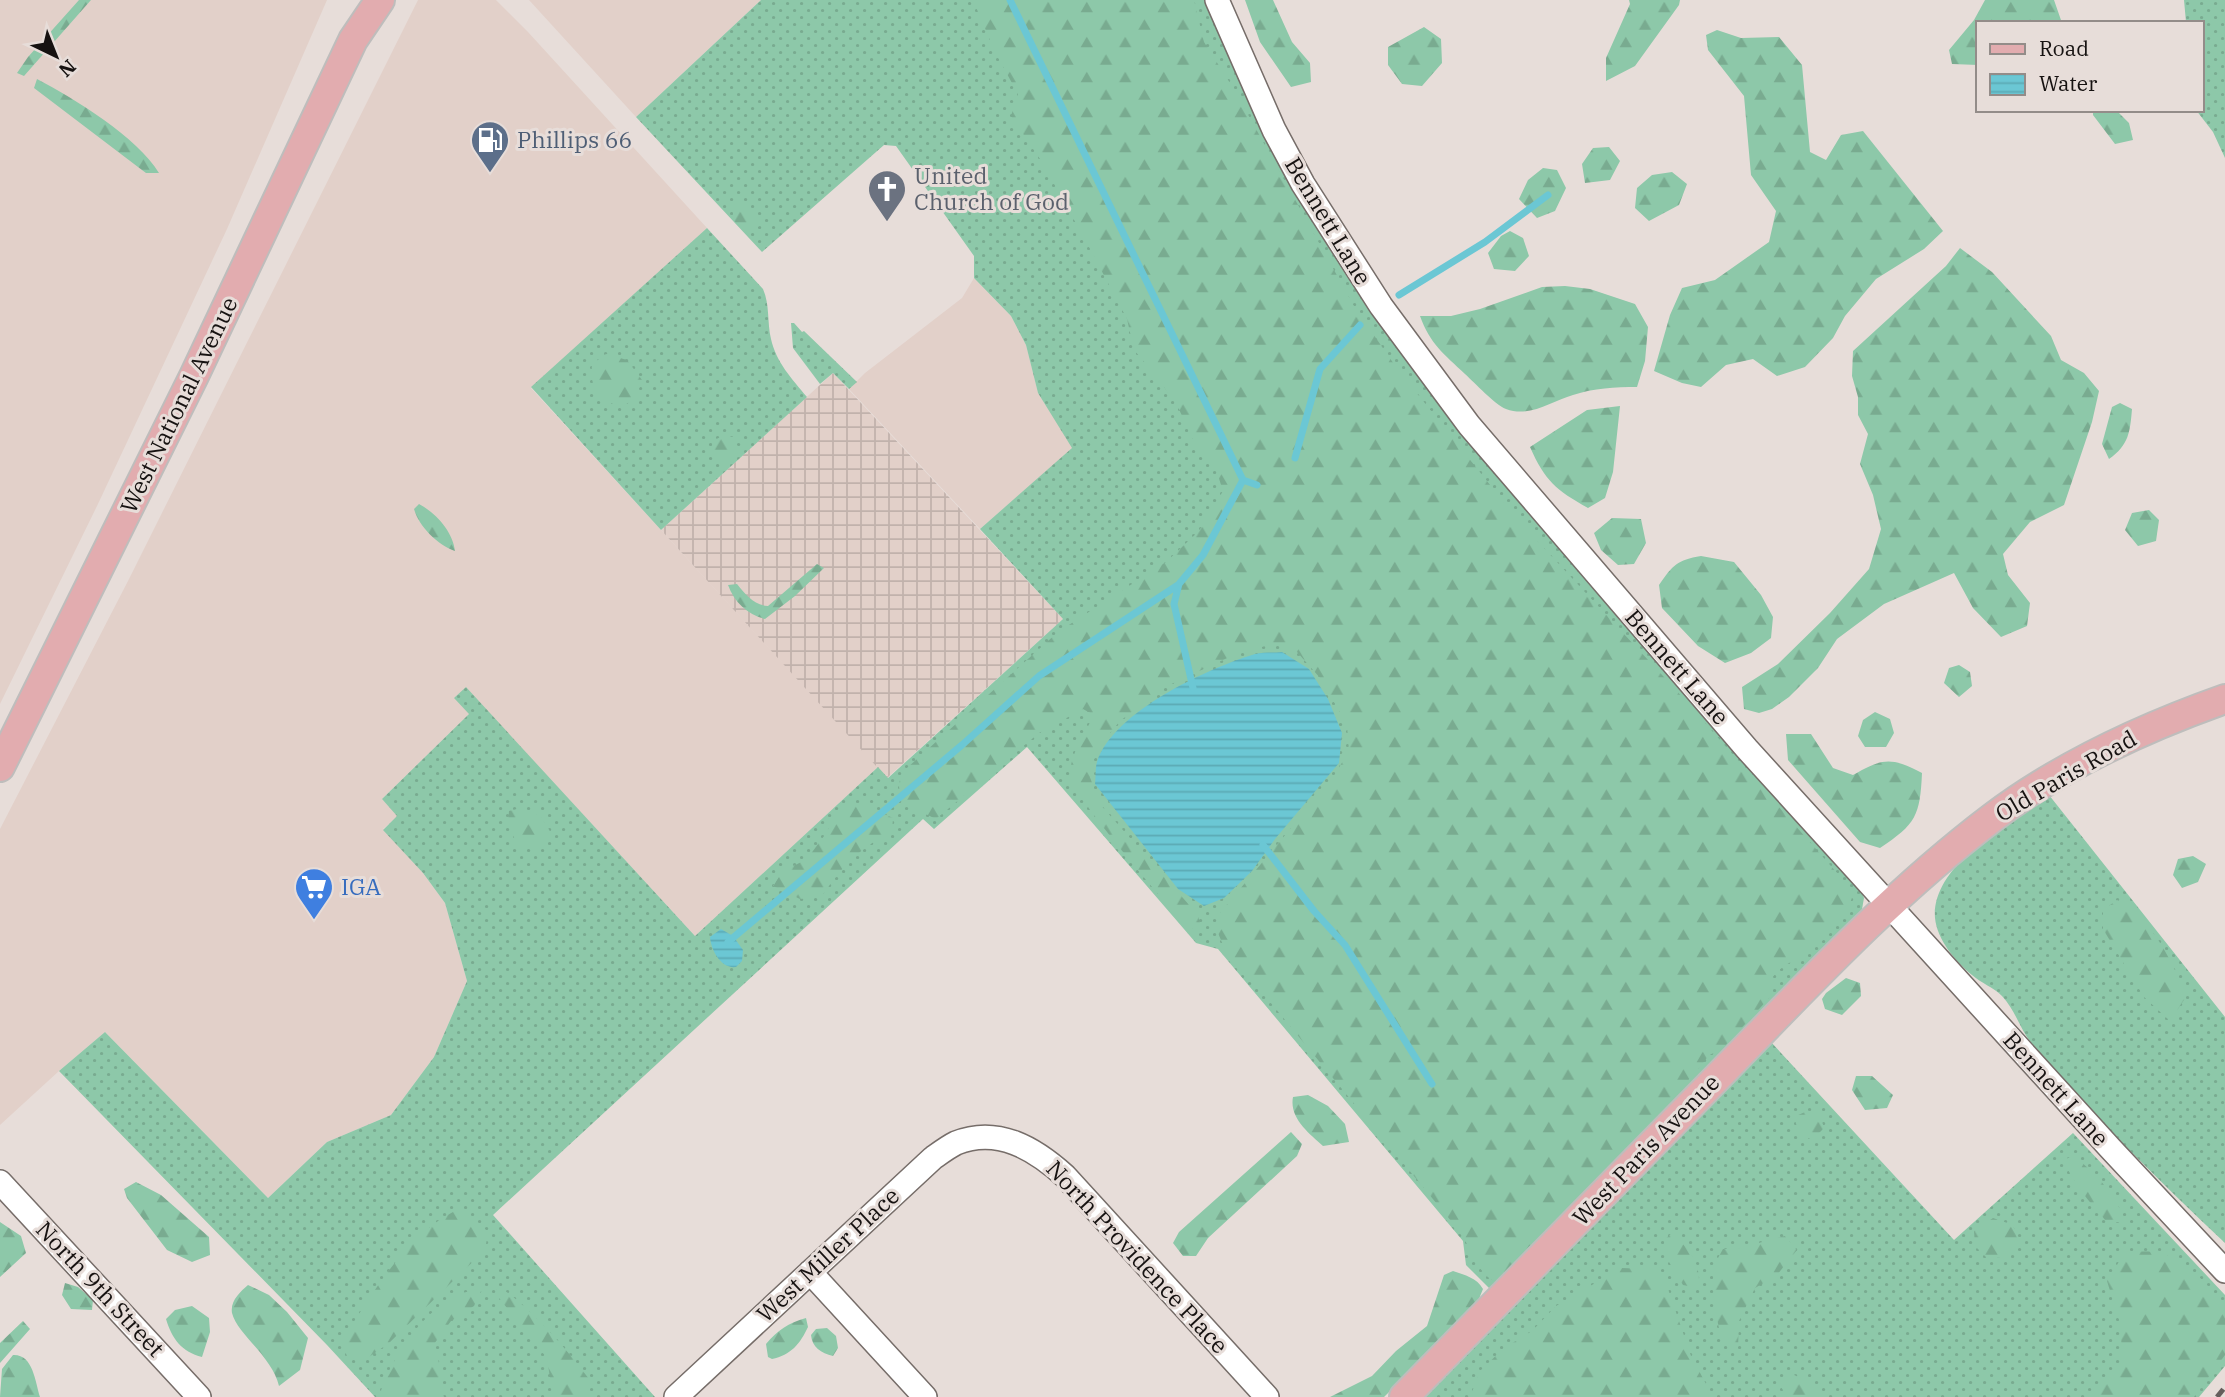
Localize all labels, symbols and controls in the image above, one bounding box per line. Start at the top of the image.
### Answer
north arrow [21,21,91,91]
legend [1976,21,2204,112]
text: Road [2039,34,2089,62]
text: N [54,55,81,82]
text: Water [2039,69,2098,97]
fuel station icon: Phillips 66 [469,119,511,174]
place label: Phillips 66 [517,124,632,154]
street label: Bennett Lane [1279,151,1379,290]
place label: United Church of God [914,160,1069,216]
church icon: United Church of God [866,168,908,223]
street label: West National Avenue [113,292,243,518]
street label: Bennett Lane [1619,602,1736,731]
street label: Old Paris Road [1990,723,2141,828]
supermarket icon: IGA [293,866,335,921]
place label: IGA [341,871,381,901]
street label: Bennett Lane [1997,1025,2116,1152]
street label: West Paris Avenue [1565,1067,1725,1231]
street label: North Providence Place [1040,1153,1235,1359]
street label: West Miller Place [750,1180,905,1328]
street label: North 9th Street [30,1214,171,1363]

